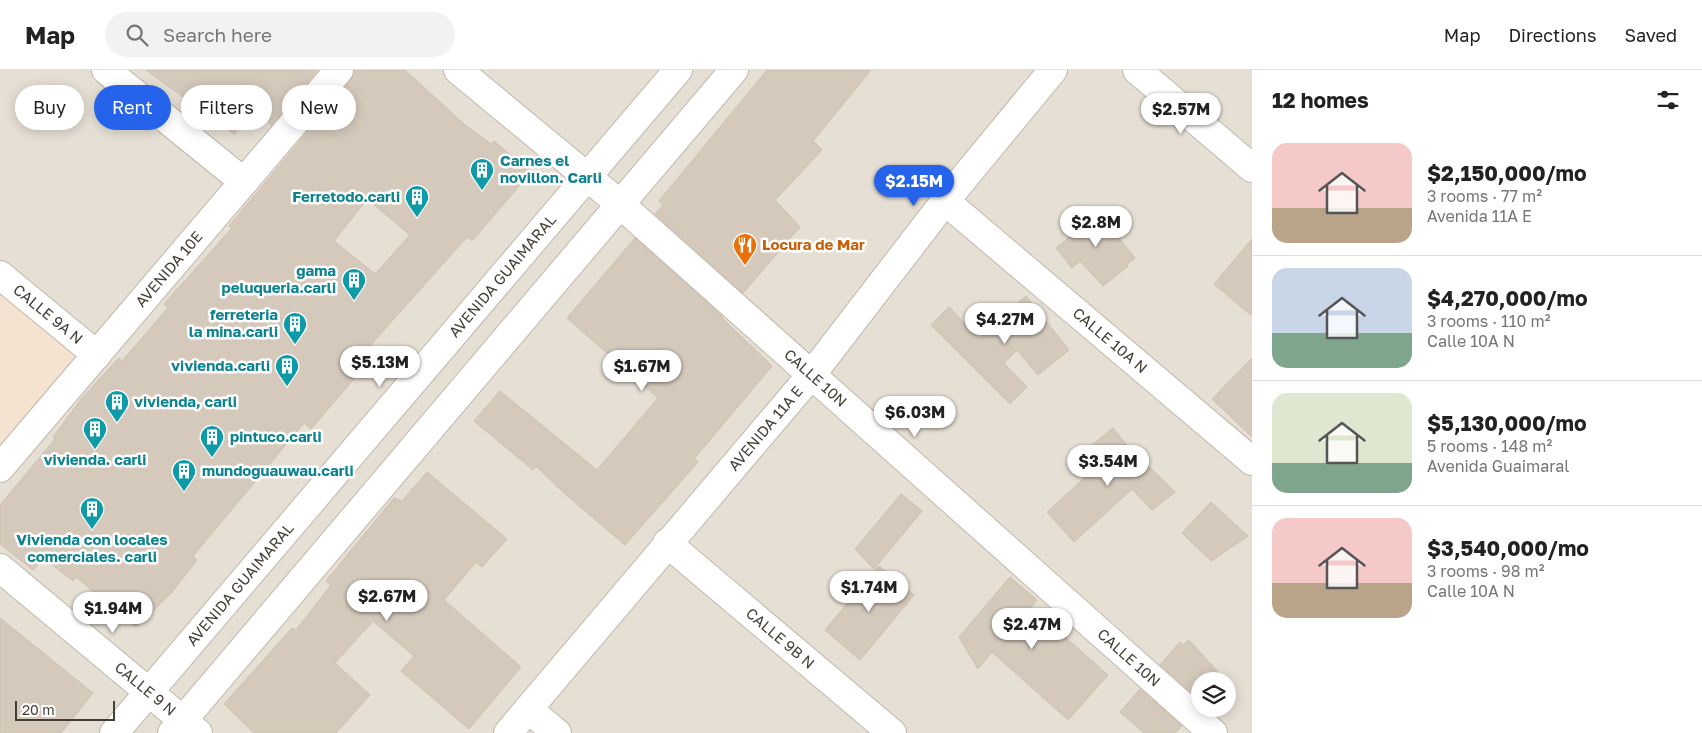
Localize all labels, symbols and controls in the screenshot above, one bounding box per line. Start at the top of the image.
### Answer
search box [105,12,455,57]
text: Map [25,20,75,49]
icon: search [123,21,151,49]
text: Search here [163,23,272,46]
text: Map [1444,24,1480,46]
text: Directions [1508,24,1596,46]
text: Saved [1624,24,1677,46]
chip: Buy [15,85,84,130]
chip: Rent [94,85,171,130]
chip: Filters [181,85,272,130]
chip: New [282,85,356,130]
icon: filters [1654,86,1682,114]
text: 12 homes [1272,87,1369,113]
pin: $2.57M [1140,92,1222,135]
text: $2.57M [1152,99,1210,119]
place label: Carnes el novillon. Carli [500,151,602,186]
building icon: Carnes el novillon. Carli [469,157,495,191]
text: $2,150,000/mo [1427,160,1587,186]
icon: home [1312,163,1372,223]
pin: $2.15M [873,164,955,207]
text: $2.15M [885,171,943,191]
building icon: Ferretodo.carli [404,184,430,218]
text: 3 rooms · 77 m² [1427,186,1542,206]
place label: Ferretodo.carli [292,187,400,205]
pin: $2.8M [1061,206,1131,248]
text: Avenida 11A E [1427,206,1532,226]
street label: AVENIDA GUAIMARAL [445,210,560,340]
text: $2.8M [1071,212,1121,232]
street label: AVENIDA 10E [131,227,206,310]
restaurant icon: Locura de Mar [732,232,758,266]
place label: Locura de Mar [762,235,865,253]
place label: gama peluqueria.carli [221,261,336,296]
building icon: gama peluqueria.carli [341,267,367,301]
street label: CALLE 9A N [10,280,87,347]
text: $4,270,000/mo [1427,285,1588,311]
icon: home [1312,288,1372,348]
pin: $4.27M [964,302,1046,345]
street label: CALLE 10A N [1070,303,1151,376]
place label: ferreteria la mina.carli [189,305,278,340]
text: $4.27M [976,309,1034,329]
building icon: ferreteria la mina.carli [282,311,308,345]
text: 3 rooms · 110 m² [1427,311,1550,331]
text: Calle 10A N [1427,331,1515,351]
street label: CALLE 10N [781,345,851,410]
pin: $5.13M [339,346,421,388]
pin: $1.67M [601,350,683,392]
text: $5.13M [351,352,409,372]
building icon: vivienda.carli [274,353,300,387]
place label: vivienda.carli [171,356,270,374]
text: $1.67M [613,356,671,376]
street label: AVENIDA 11A E [724,382,806,474]
building icon: vivienda, carli [104,389,130,423]
place label: vivienda, carli [134,392,237,410]
pin: $6.03M [874,396,956,438]
text: $6.03M [885,402,945,422]
text: $5,130,000/mo [1427,410,1587,436]
icon: home [1312,413,1372,473]
building icon: vivienda. carli [82,416,108,450]
building icon: pintuco.carli [199,424,225,458]
place label: pintuco.carli [230,427,322,445]
text: 5 rooms · 148 m² [1427,436,1552,456]
pin: $3.54M [1067,444,1149,487]
place label: vivienda. carli [44,450,146,468]
text: $3.54M [1078,451,1138,471]
text: Avenida Guaimaral [1427,456,1569,476]
building icon: mundoguauwau.carli [171,458,197,492]
place label: mundoguauwau.carli [202,461,354,479]
building icon: Vivienda con locales comerciales. carli [79,496,105,530]
street label: AVENIDA GUAIMARAL [182,518,297,649]
place label: Vivienda con locales comerciales. carli [16,530,168,565]
text: $3,540,000/mo [1427,535,1589,561]
icon: home [1312,538,1372,598]
text: 3 rooms · 98 m² [1427,561,1544,581]
pin: $1.74M [828,570,910,613]
text: $1.74M [840,577,898,597]
pin: $2.67M [346,580,428,622]
text: Calle 10A N [1427,581,1515,601]
text: $2.67M [358,586,416,606]
pin: $1.94M [72,592,154,634]
text: $1.94M [84,598,142,618]
street label: CALLE 9B N [743,604,819,672]
pin: $2.47M [991,608,1073,650]
text: $2.47M [1003,614,1061,634]
street label: CALLE 10N [1094,624,1165,690]
street label: CALLE 9 N [112,658,180,719]
map controls [1191,672,1236,717]
button: layers [1191,672,1236,717]
scale bar [15,698,115,721]
text: 20 m [22,701,55,718]

